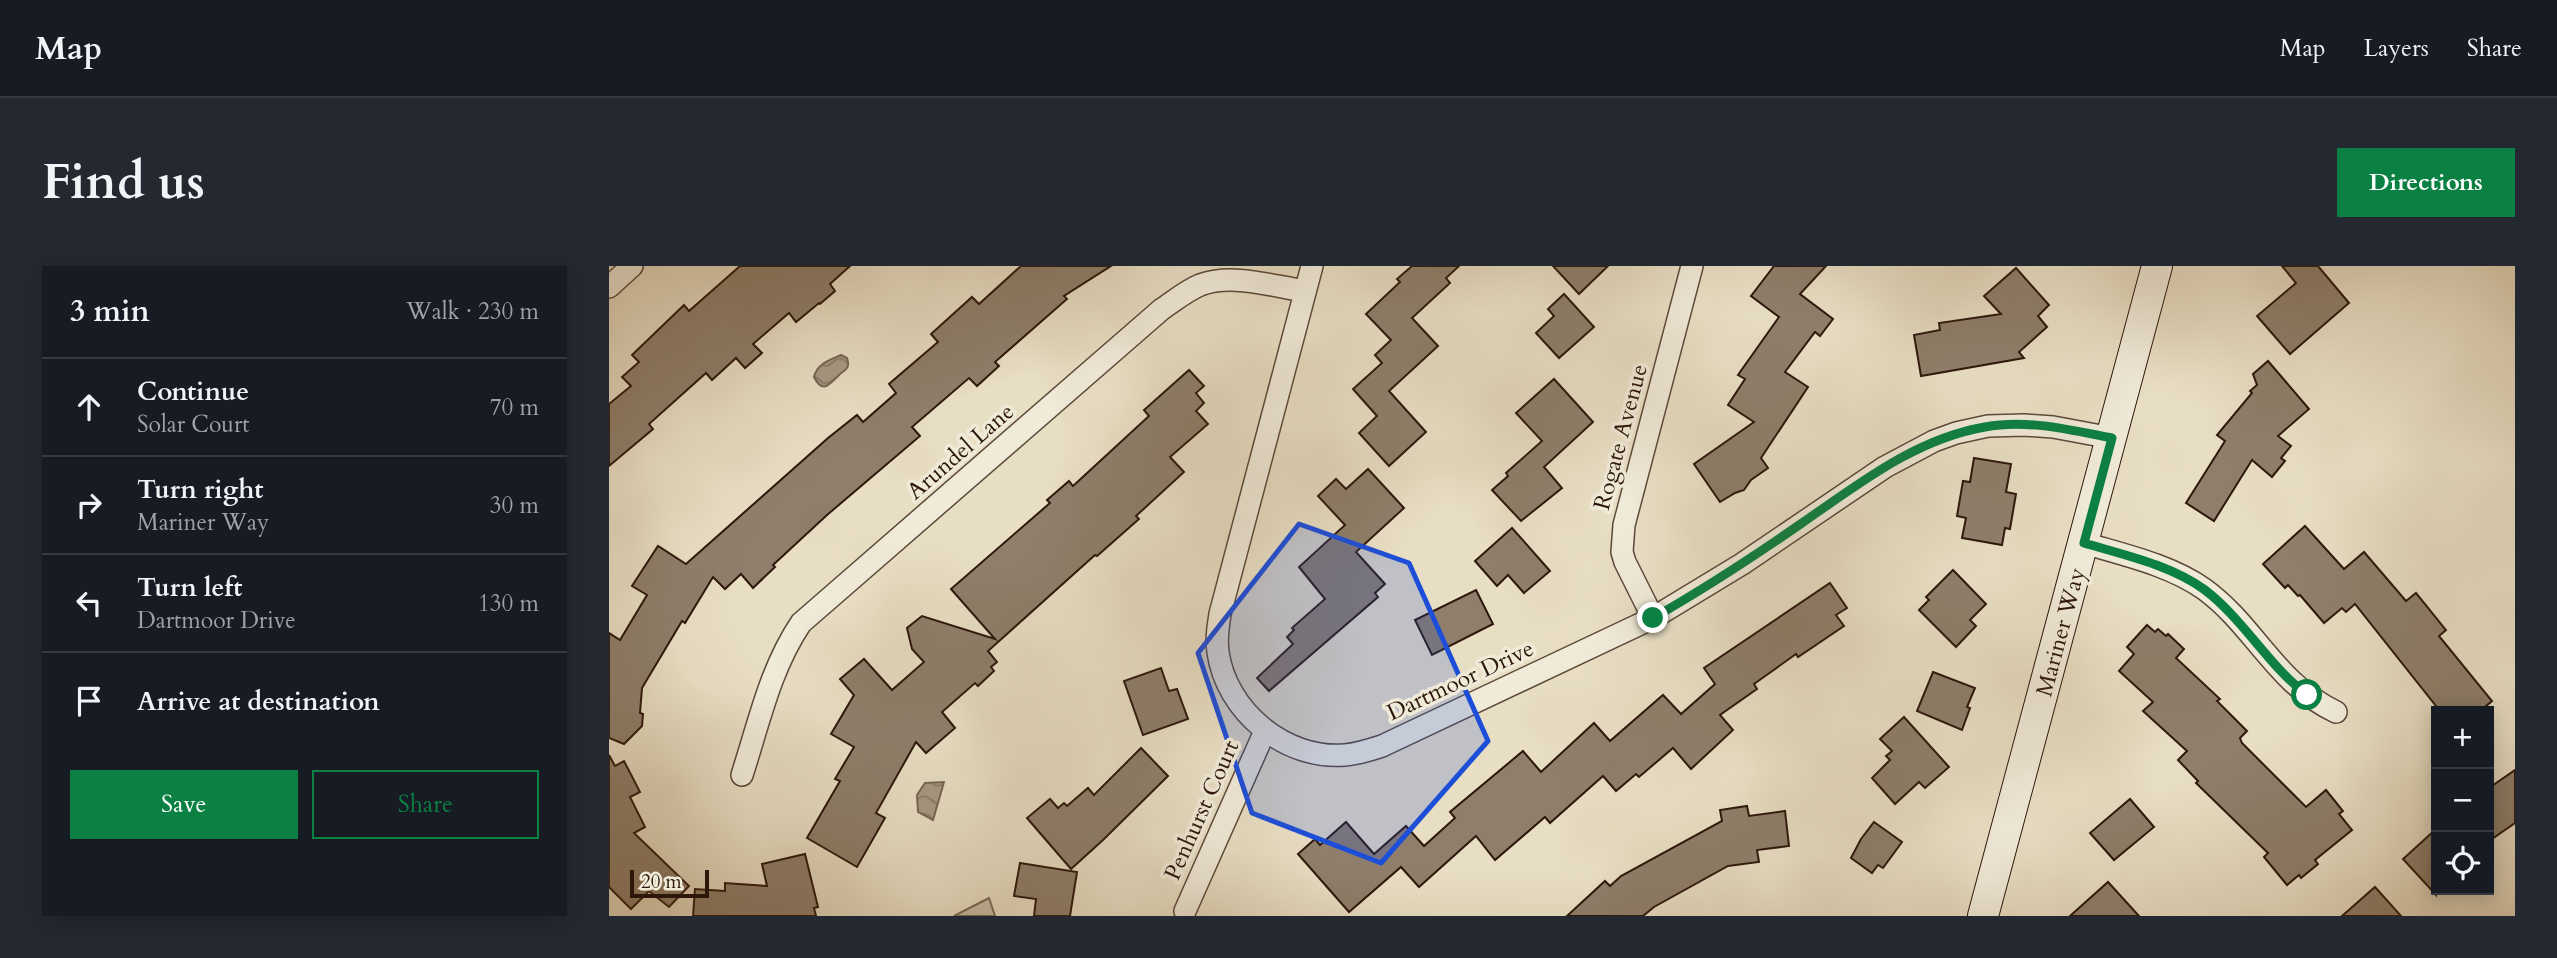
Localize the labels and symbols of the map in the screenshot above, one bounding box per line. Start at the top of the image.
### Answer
street label: Rogate Avenue [1586,361,1655,513]
street label: Arundel Lane [900,396,1021,507]
street label: Mariner Way [2028,564,2093,700]
route end [1637,602,1668,633]
street label: Dartmoor Drive [1382,633,1539,728]
route start [2291,679,2322,710]
street label: Penhurst Court [1157,735,1246,885]
scale bar [630,867,709,899]

